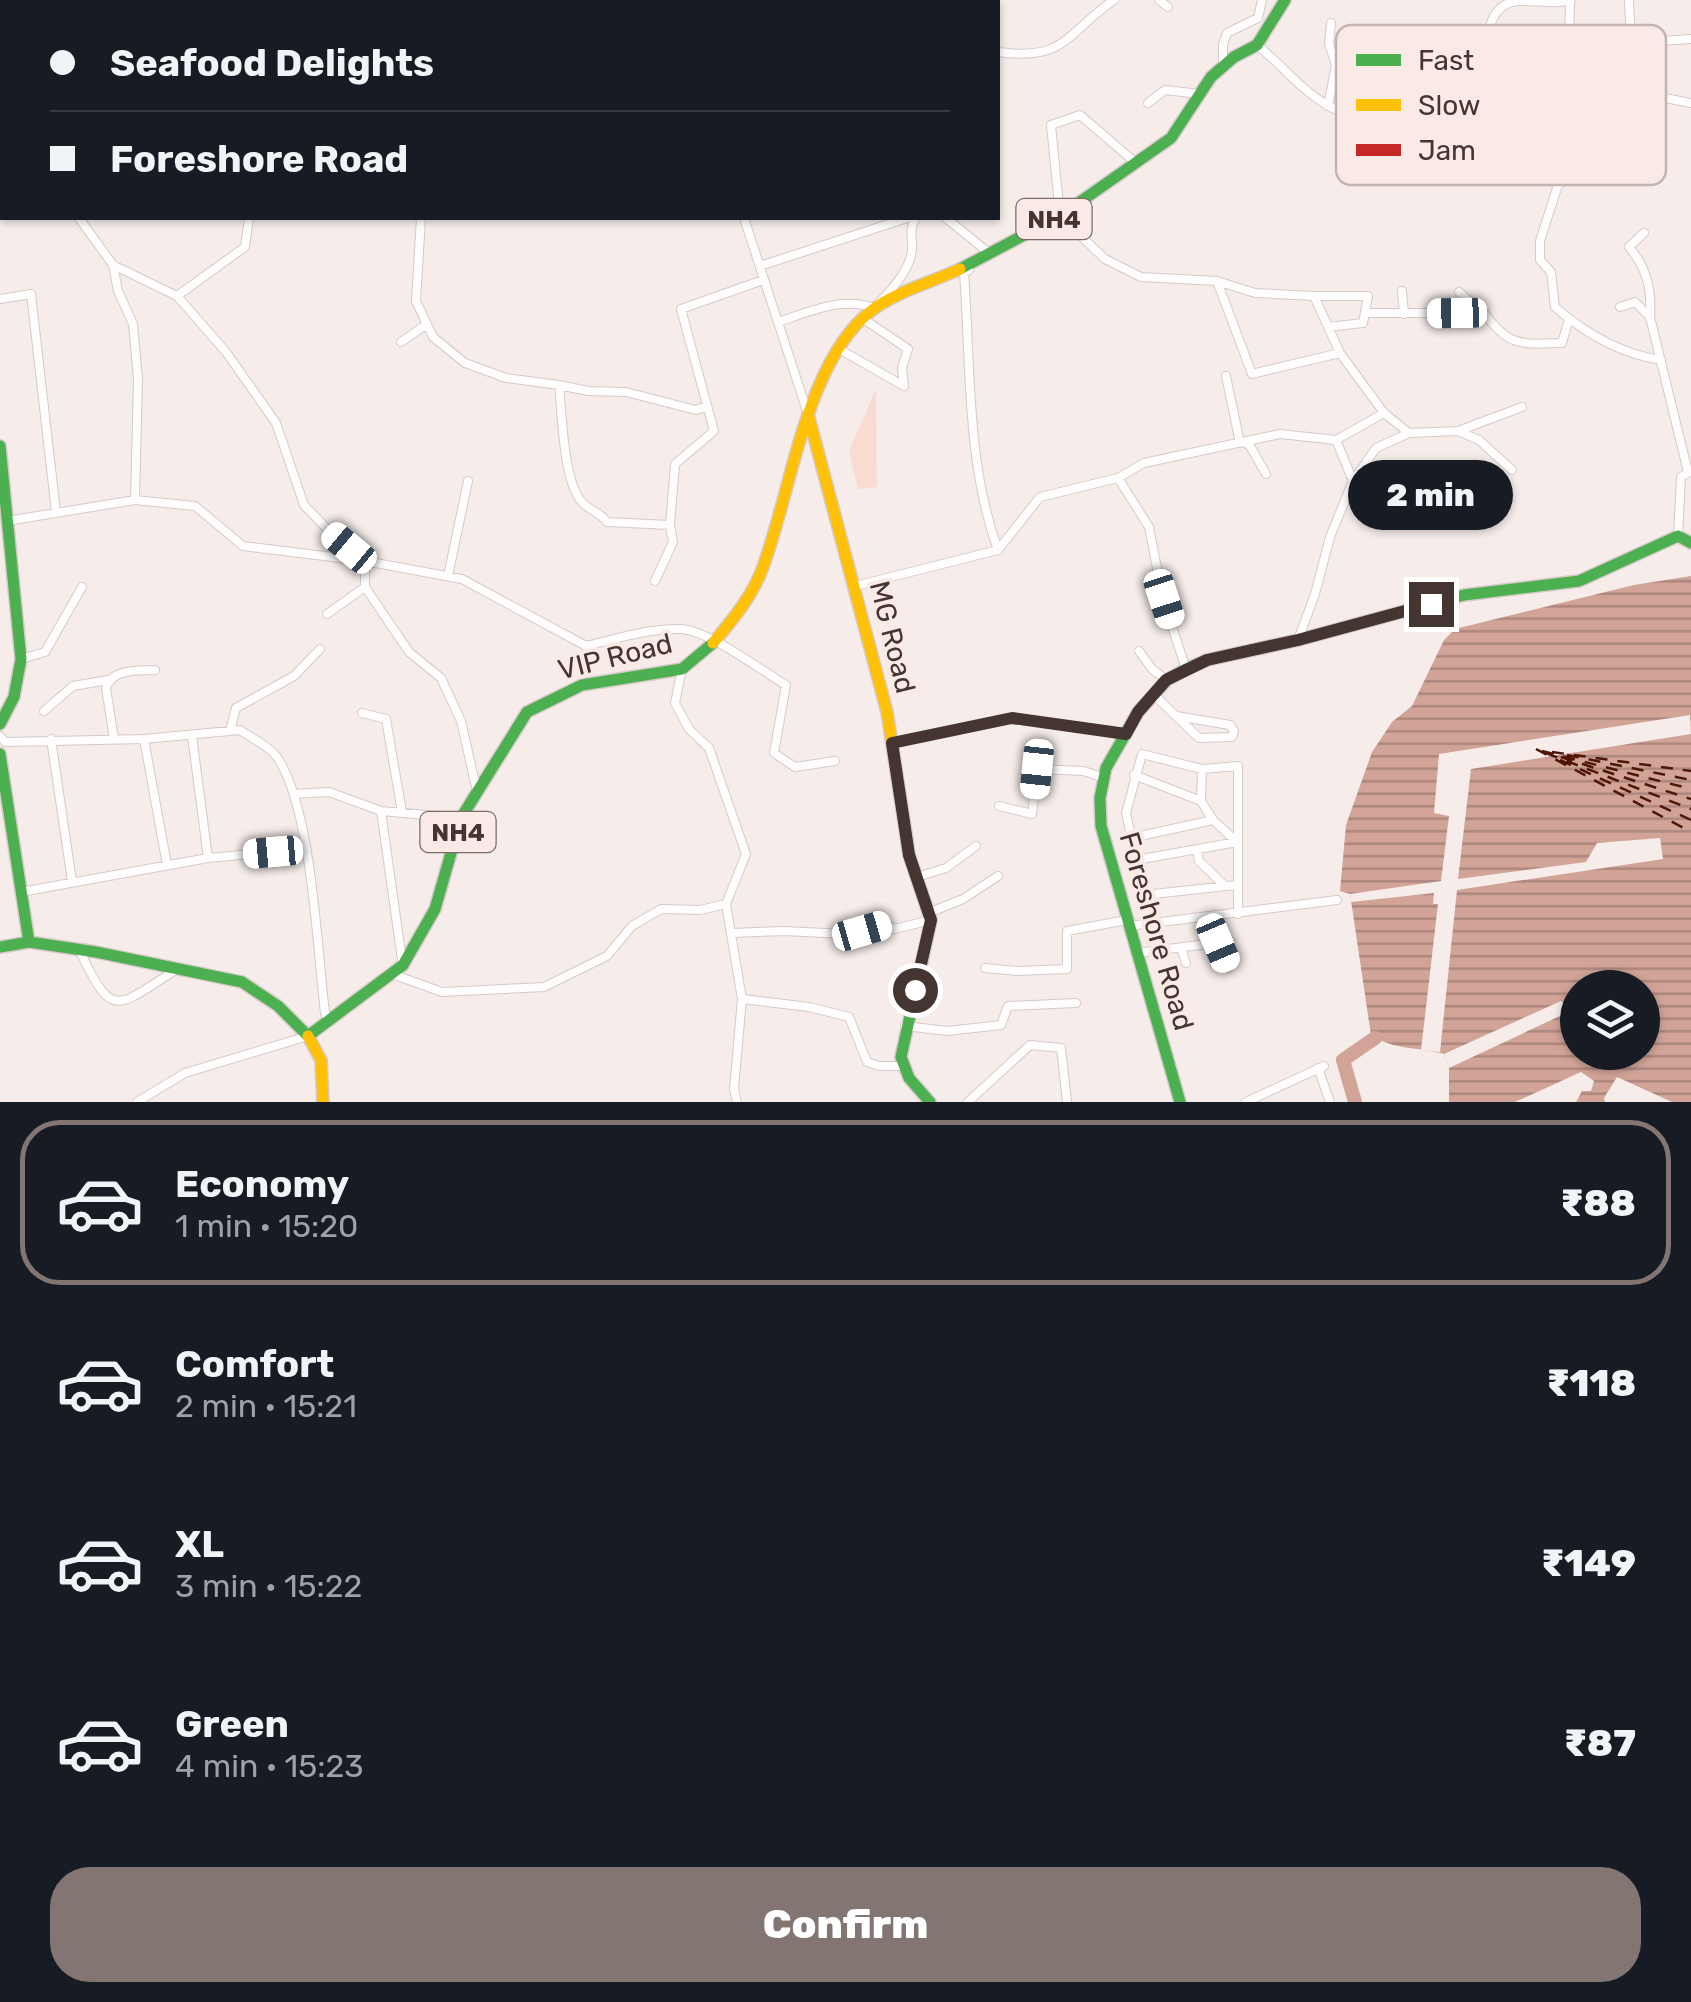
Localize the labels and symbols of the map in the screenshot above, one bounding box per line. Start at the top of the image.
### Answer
legend [1336,25,1666,185]
text: Fast [1418,44,1474,77]
text: Slow [1418,89,1480,122]
text: Jam [1418,134,1476,167]
road number: NH4 [1016,199,1092,239]
car [1427,297,1487,329]
callout: 2 min [1348,459,1514,529]
car [316,517,382,579]
car [1140,566,1188,632]
street label: MG Road [863,578,922,697]
route end [1409,582,1454,627]
street label: VIP Road [555,626,676,687]
car [1019,738,1055,800]
road number: NH4 [420,812,496,852]
street label: Foreshore Road [1112,828,1201,1034]
car [242,834,304,870]
car [829,908,895,954]
car [1192,910,1244,976]
route start [893,968,938,1013]

